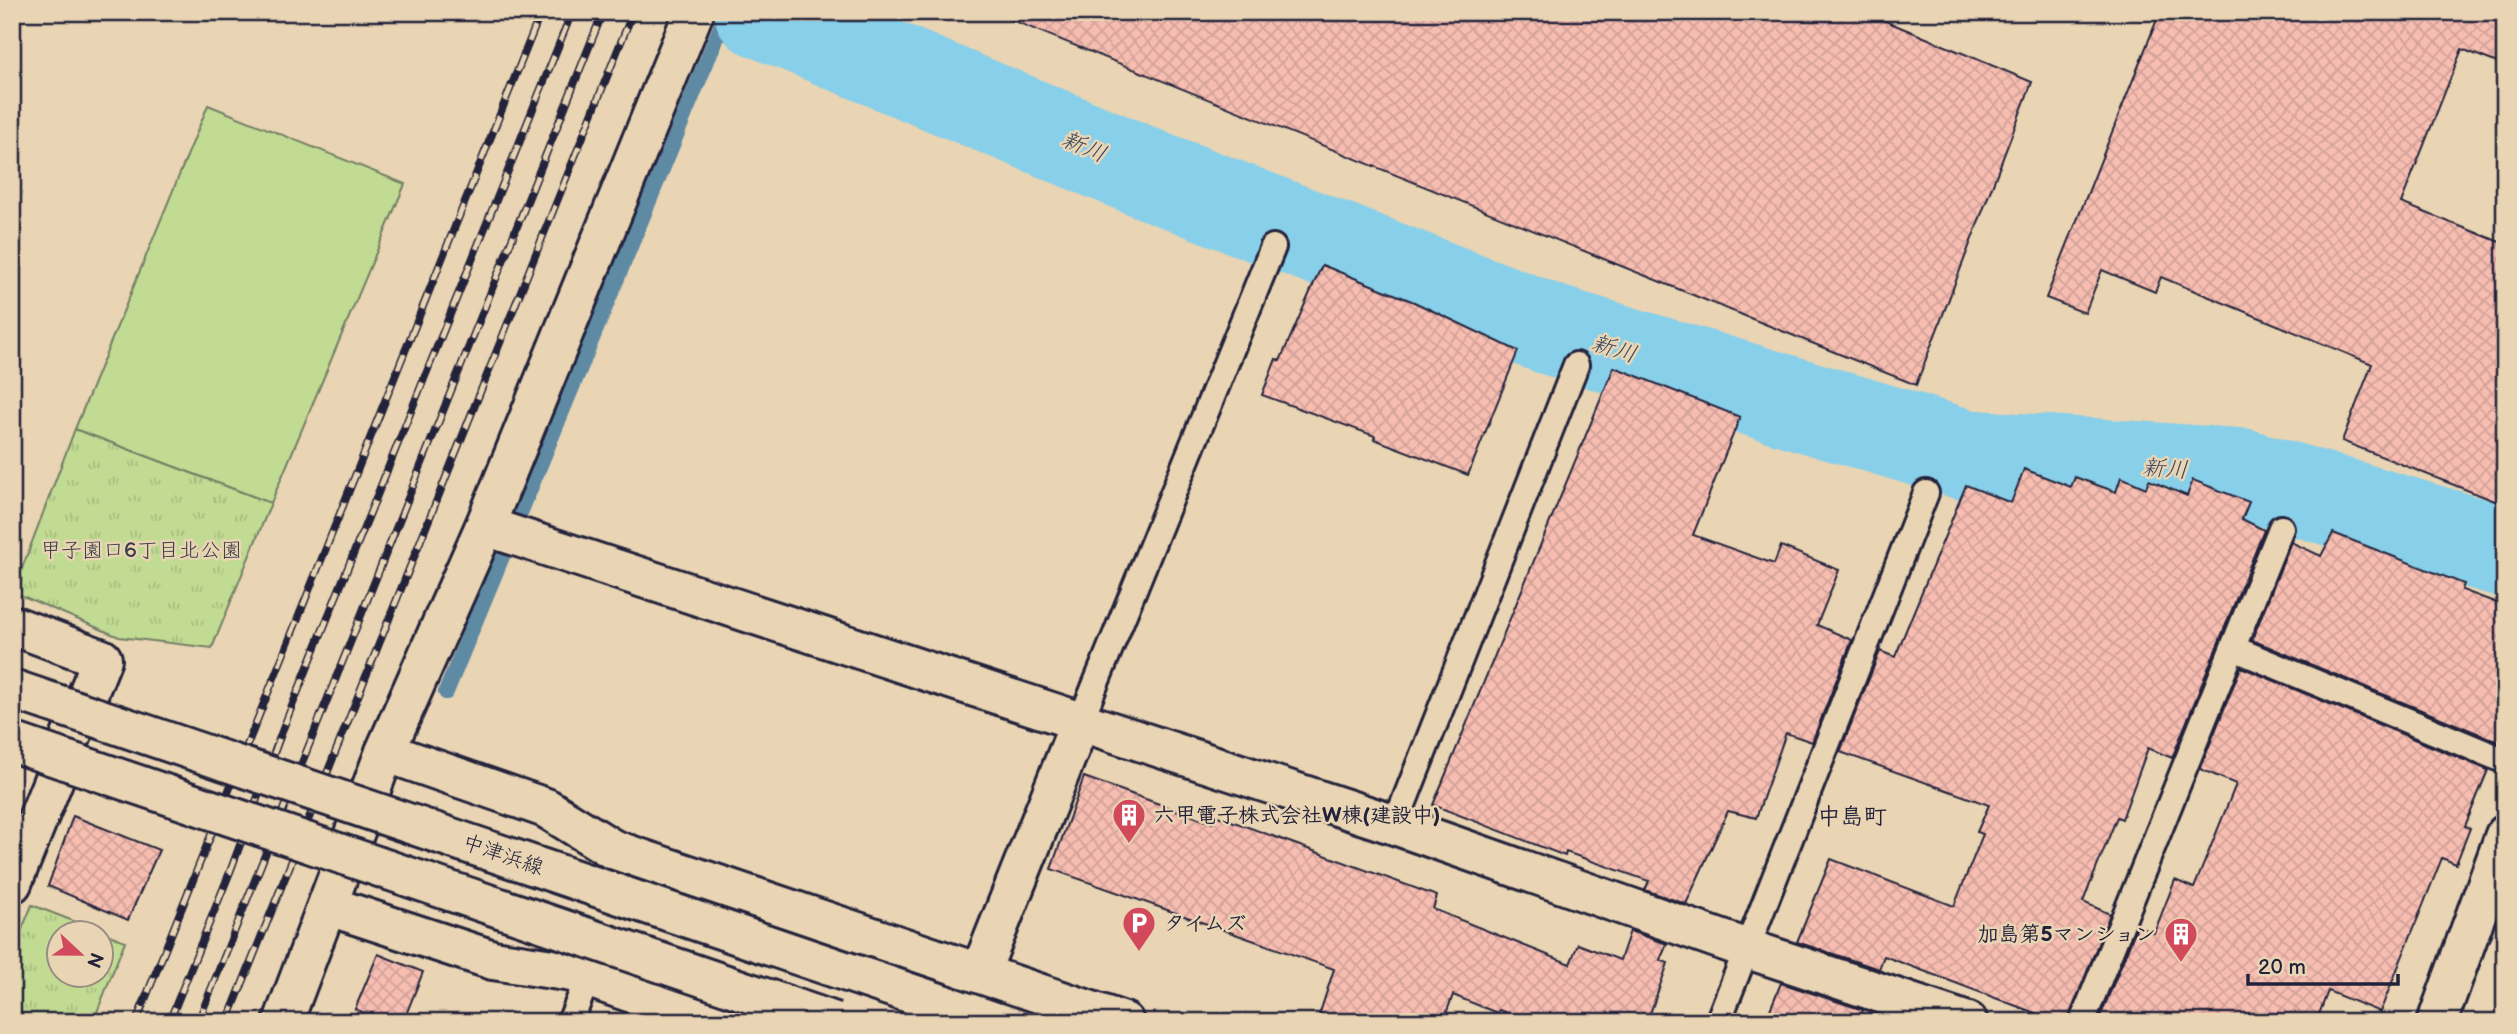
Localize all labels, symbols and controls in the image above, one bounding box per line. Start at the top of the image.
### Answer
water label: 新川 [1057,125,1111,169]
water label: 新川 [1588,329,1640,369]
water label: 新川 [2141,453,2189,485]
park label: 甲子園口6丁目北公園 [40,538,242,563]
building icon: 六甲電子株式会社W棟(建設中) [1110,796,1148,845]
place label: 六甲電子株式会社W棟(建設中) [1154,803,1440,828]
district label: 中島町 [1818,803,1887,831]
street label: 中津浜線 [459,830,547,880]
parking icon: タイムズ [1120,904,1158,953]
place label: タイムズ [1164,911,1246,936]
building icon: 加島第5マンション [2162,915,2200,964]
north arrow [46,918,116,988]
place label: 加島第5マンション [1978,922,2156,947]
scale bar [2248,943,2398,987]
text: N [81,949,108,971]
text: 20 m [2258,955,2306,980]

